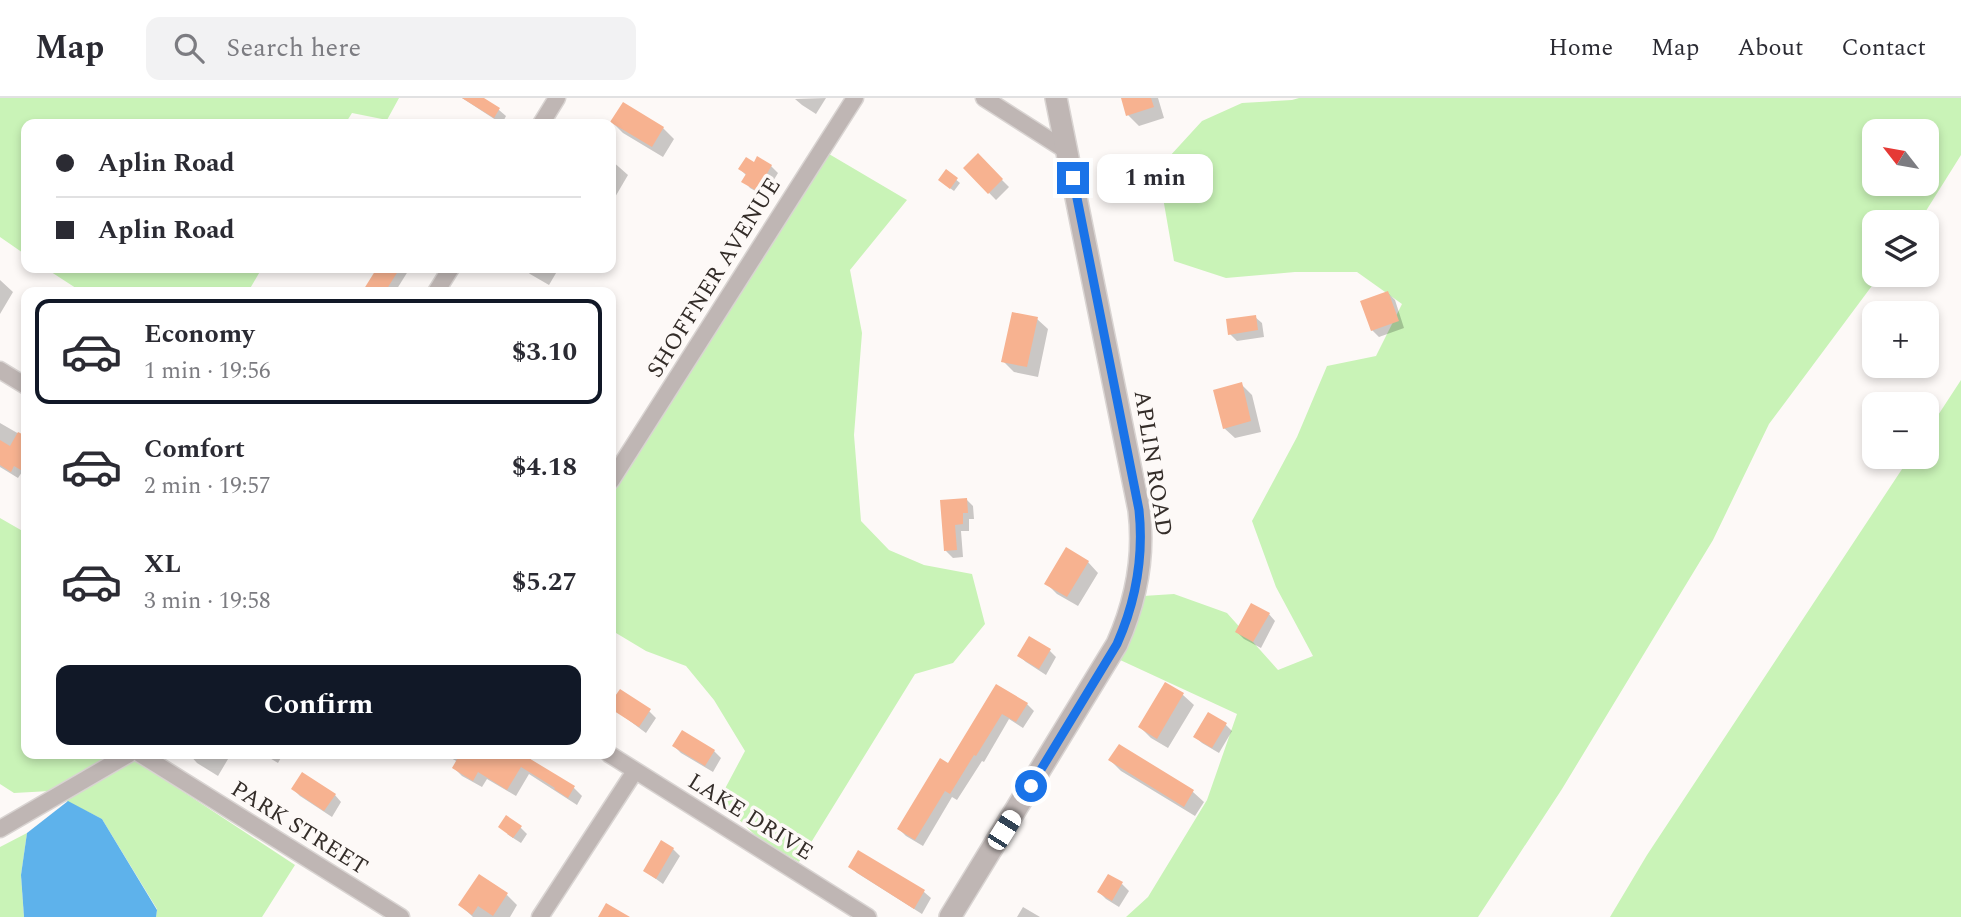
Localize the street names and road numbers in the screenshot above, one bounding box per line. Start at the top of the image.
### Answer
street label: SHOFFNER AVENUE [638,171,790,385]
street label: APLIN ROAD [1124,388,1181,539]
street label: LAKE DRIVE [680,765,820,870]
street label: PARK STREET [224,772,375,884]

